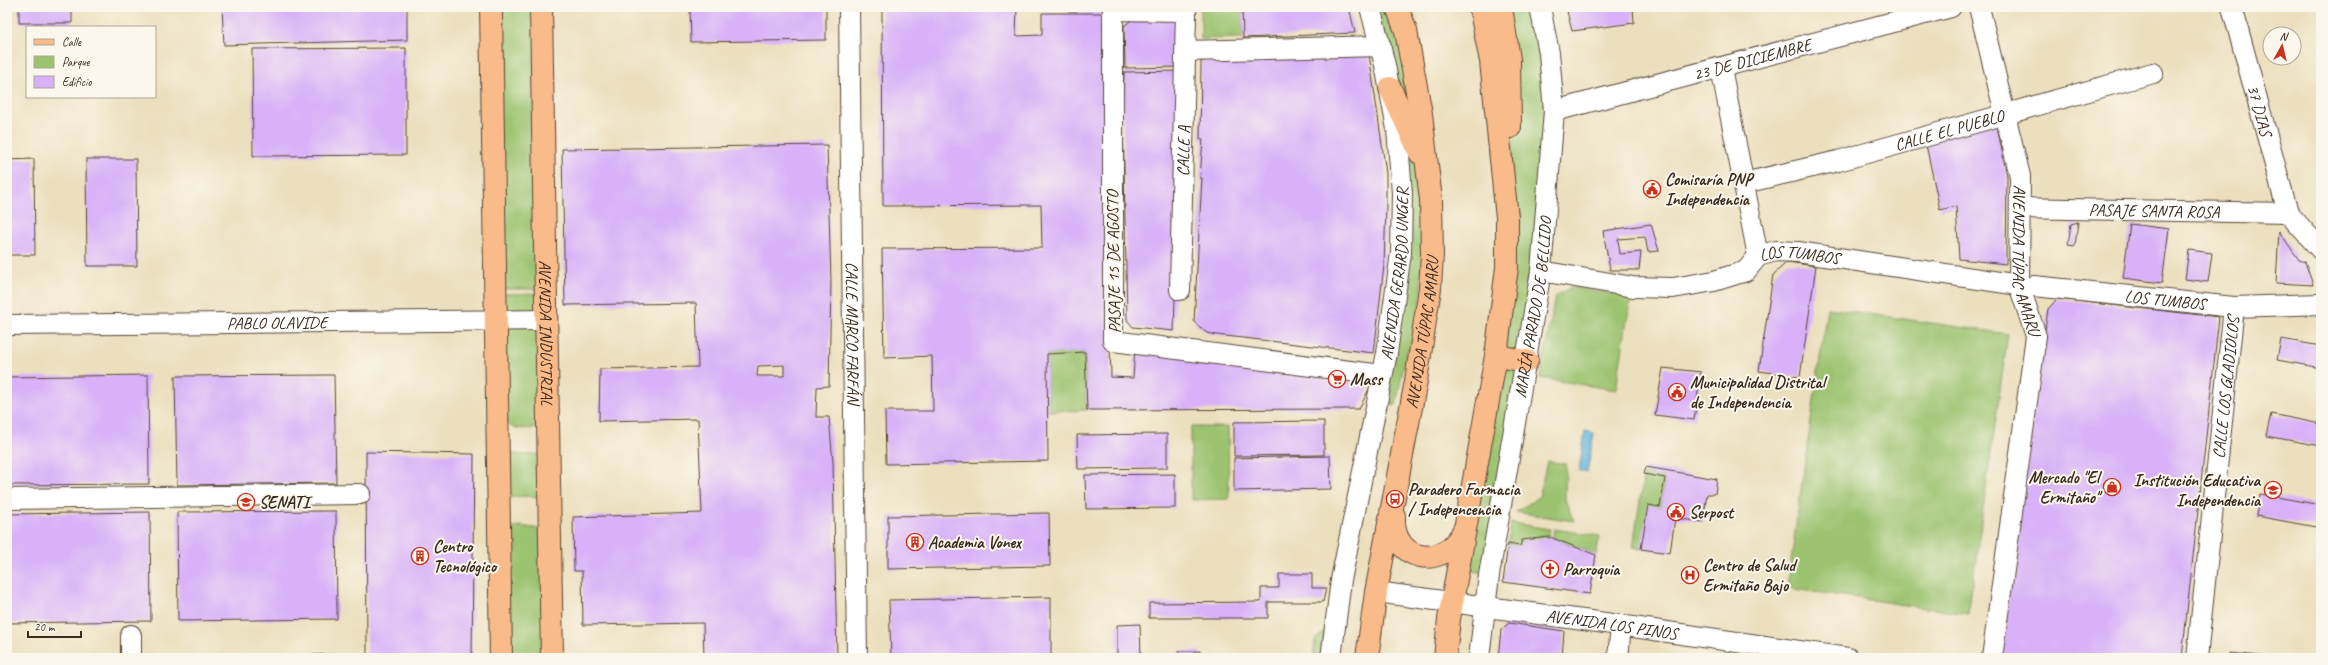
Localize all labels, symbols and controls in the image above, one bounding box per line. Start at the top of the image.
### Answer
legend [26,26,156,98]
north arrow [2262,26,2302,66]
text: N [2279,29,2290,44]
street label: 23 DE DICIEMBRE [1691,33,1816,85]
text: Calle [62,34,82,50]
text: Parque [62,54,91,70]
text: Edificio [62,74,92,90]
street label: 37 DIAS [2243,82,2277,141]
street label: CALLE EL PUEBLO [1892,105,2008,156]
street label: CALLE A [1172,125,1195,177]
place label: Comisaría PNP Independencia [1665,169,1755,210]
public building icon: Comisaría PNP Independencia [1642,179,1662,199]
street label: AVENIDA GERARDO UNGER [1376,185,1413,362]
street label: AVENIDA TÚPAC AMARU [2008,185,2046,342]
street label: PASAJE 15 DE AGOSTO [1102,188,1125,334]
street label: PASAJE SANTA ROSA [2088,199,2221,223]
street label: MARÍA PARADO DE BELLIDO [1510,215,1556,399]
street label: LOS TUMBOS [1757,241,1844,269]
street label: AVENIDA TÚPAC AMARU [1401,253,1443,410]
street label: AVENIDA INDUSTRIAL [534,260,558,407]
street label: CALLE MARCO FARFÁN [841,262,865,407]
street label: LOS TUMBOS [2124,286,2209,315]
street label: PABLO OLAVIDE [227,312,330,334]
street label: CALLE LOS GLADIOLOS [2208,312,2244,460]
supermarket icon: Mass [1327,369,1347,389]
place label: Mass [1350,369,1384,390]
place label: Municipalidad Distrital de Independencia [1690,372,1828,413]
public building icon: Municipalidad Distrital de Independencia [1667,382,1687,402]
place label: Mercado "El Ermitaño" [2028,467,2103,508]
place label: Institución Educativa Independencia [2133,470,2262,511]
shop icon: Mercado "El Ermitaño" [2102,477,2122,497]
place label: Paradero Farmacia / Indepencencia [1408,479,1522,520]
school or university icon: Institución Educativa Independencia [2263,480,2283,500]
bus stop icon: Paradero Farmacia / Indepencencia [1385,489,1405,509]
school or university icon: SENATI [236,492,256,512]
place label: SENATI [259,492,313,513]
public building icon: Serpost [1666,502,1686,522]
place label: Serpost [1689,502,1735,523]
building icon: Academia Vonex [905,532,925,552]
place label: Academia Vonex [928,532,1023,553]
place label: Centro Tecnológico [433,536,498,577]
building icon: Centro Tecnológico [410,546,430,566]
place label: Centro de Salud Ermitaño Bajo [1703,555,1798,596]
church icon: Parroquia [1540,559,1560,579]
place label: Parroquia [1563,559,1621,580]
hospital icon: Centro de Salud Ermitaño Bajo [1680,565,1700,585]
street label: AVENIDA LOS PINOS [1545,605,1681,645]
scale bar [28,613,81,639]
text: 20 m [34,619,56,635]

